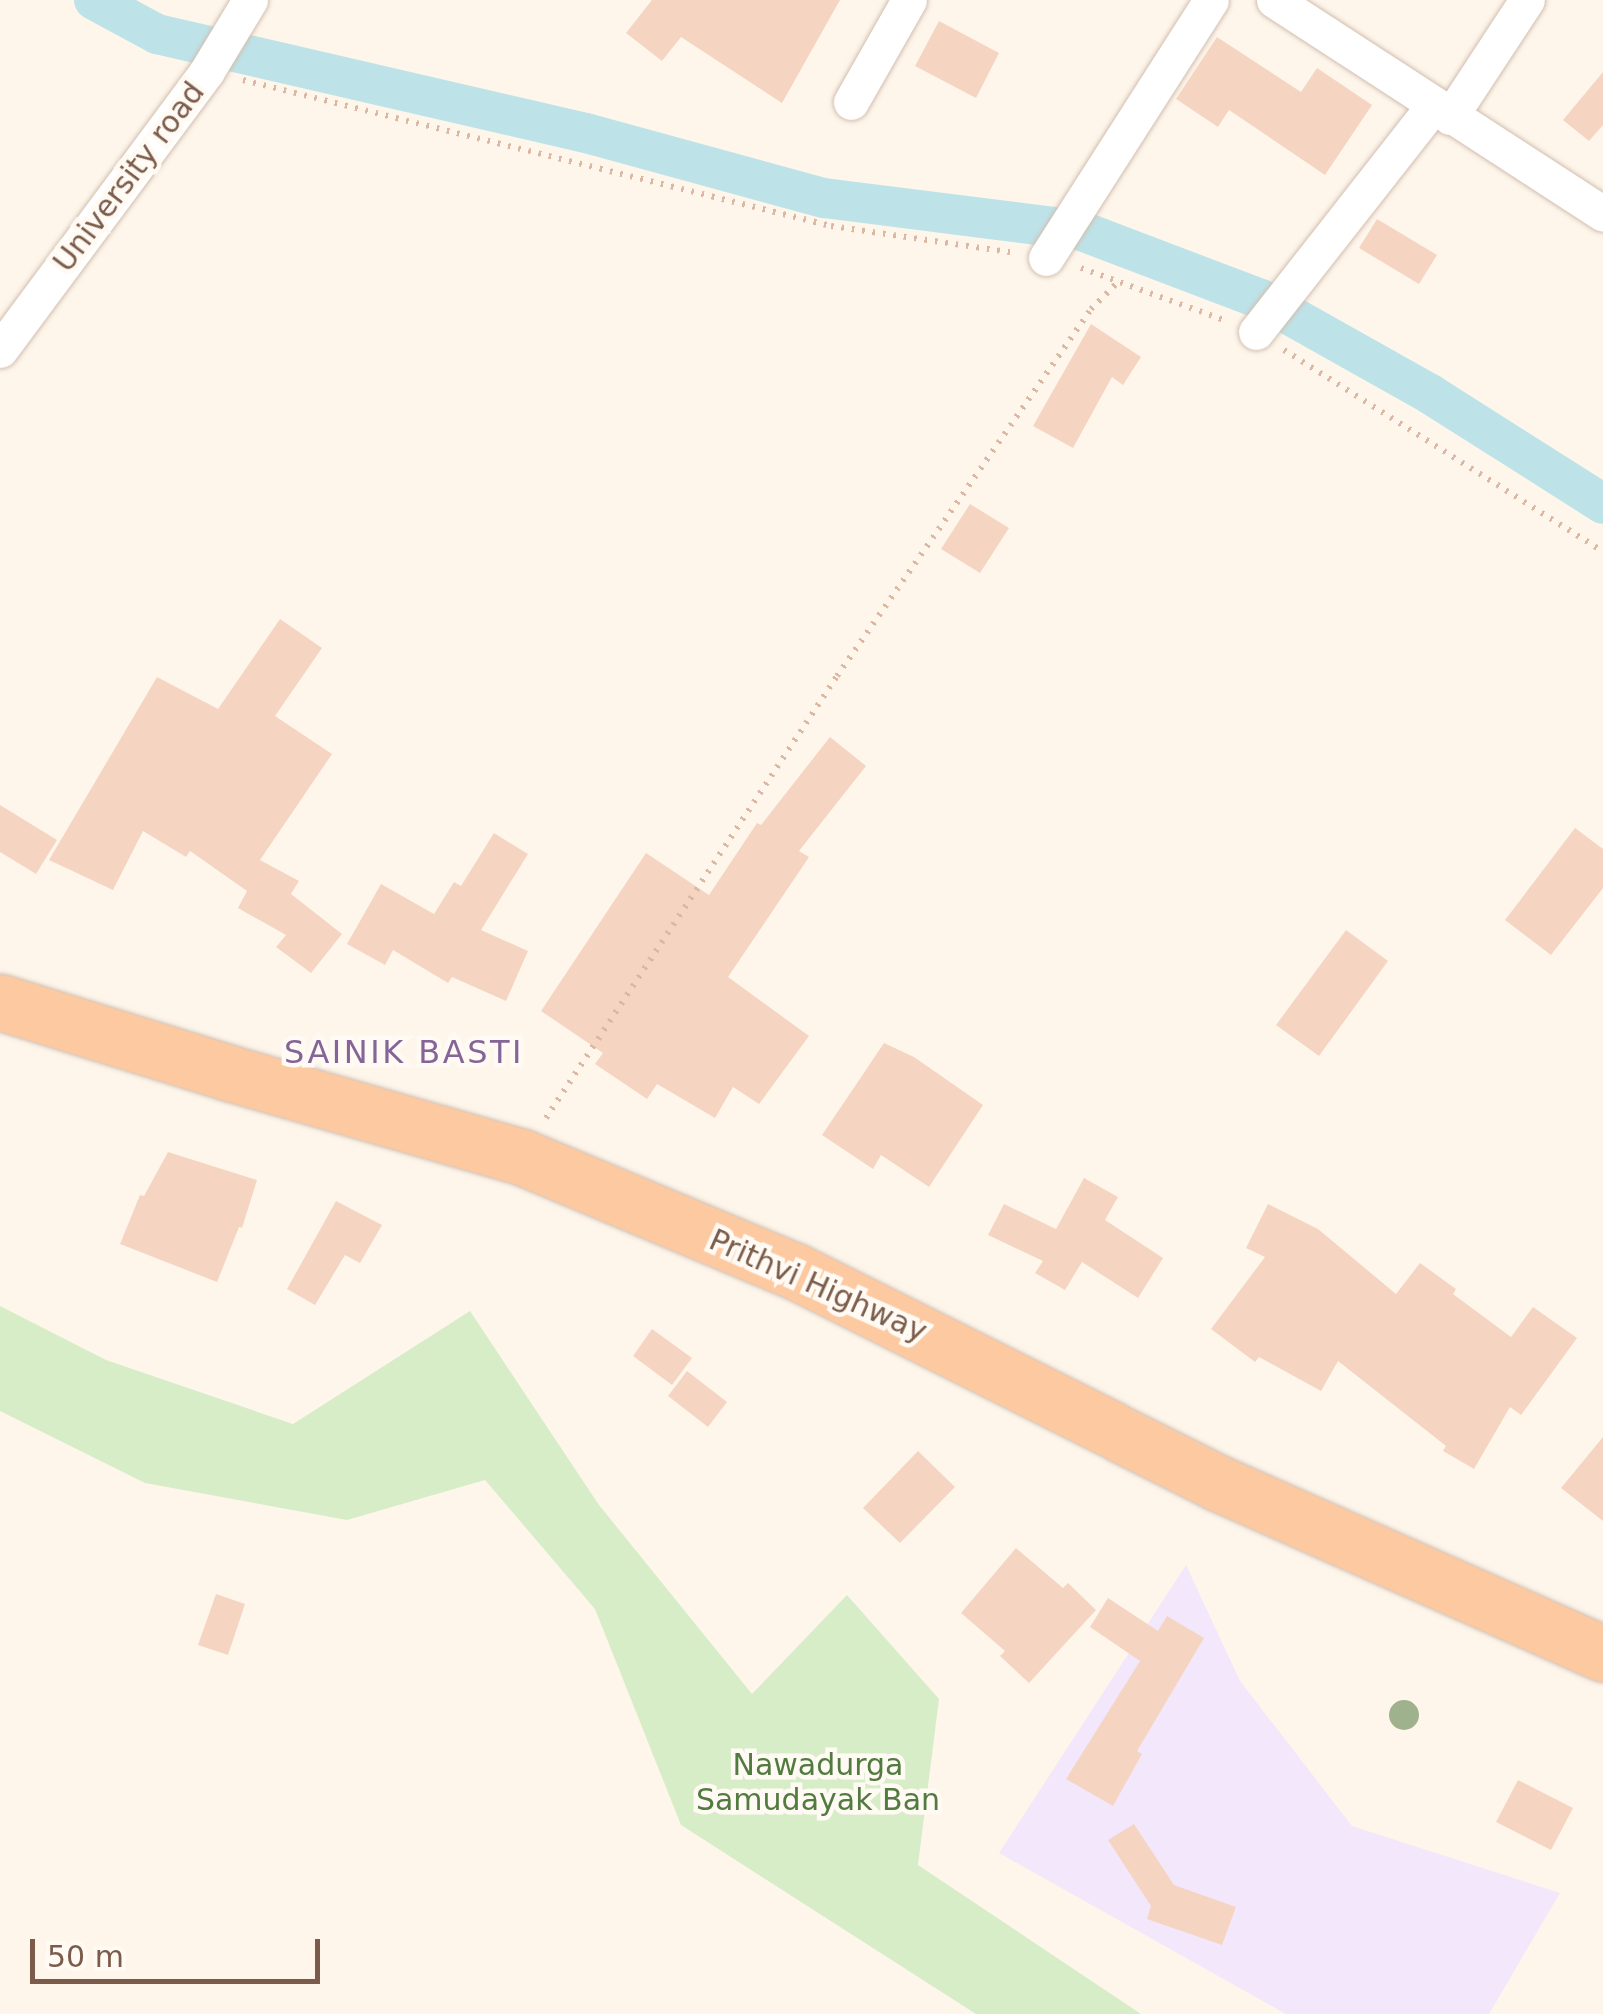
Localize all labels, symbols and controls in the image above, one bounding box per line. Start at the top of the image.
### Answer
street label: University road [46,75,212,279]
district label: SAINIK BASTI [284,1033,524,1071]
street label: Prithvi Highway [704,1222,932,1350]
park label: Nawadurga Samudayak Ban [696,1747,940,1818]
scale bar [35,1919,325,1981]
text: 50 m [47,1939,124,1974]

